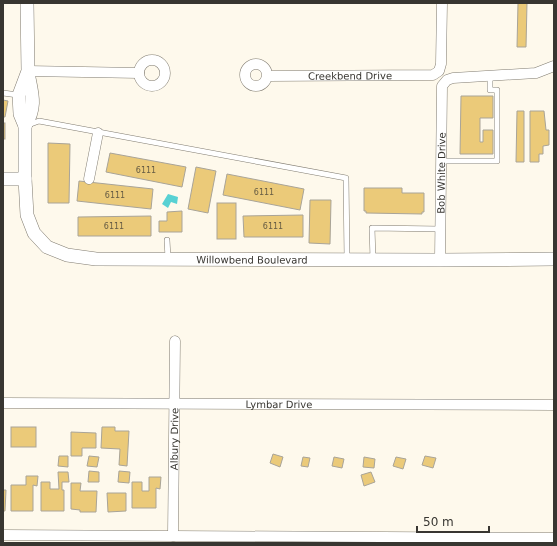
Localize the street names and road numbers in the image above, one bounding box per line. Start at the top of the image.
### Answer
street label: Creekbend Drive [308,70,392,81]
street label: Bob White Drive [435,132,447,214]
street label: Willowbend Boulevard [196,254,308,265]
street label: Lymbar Drive [246,398,312,410]
street label: Albury Drive [168,408,180,470]

